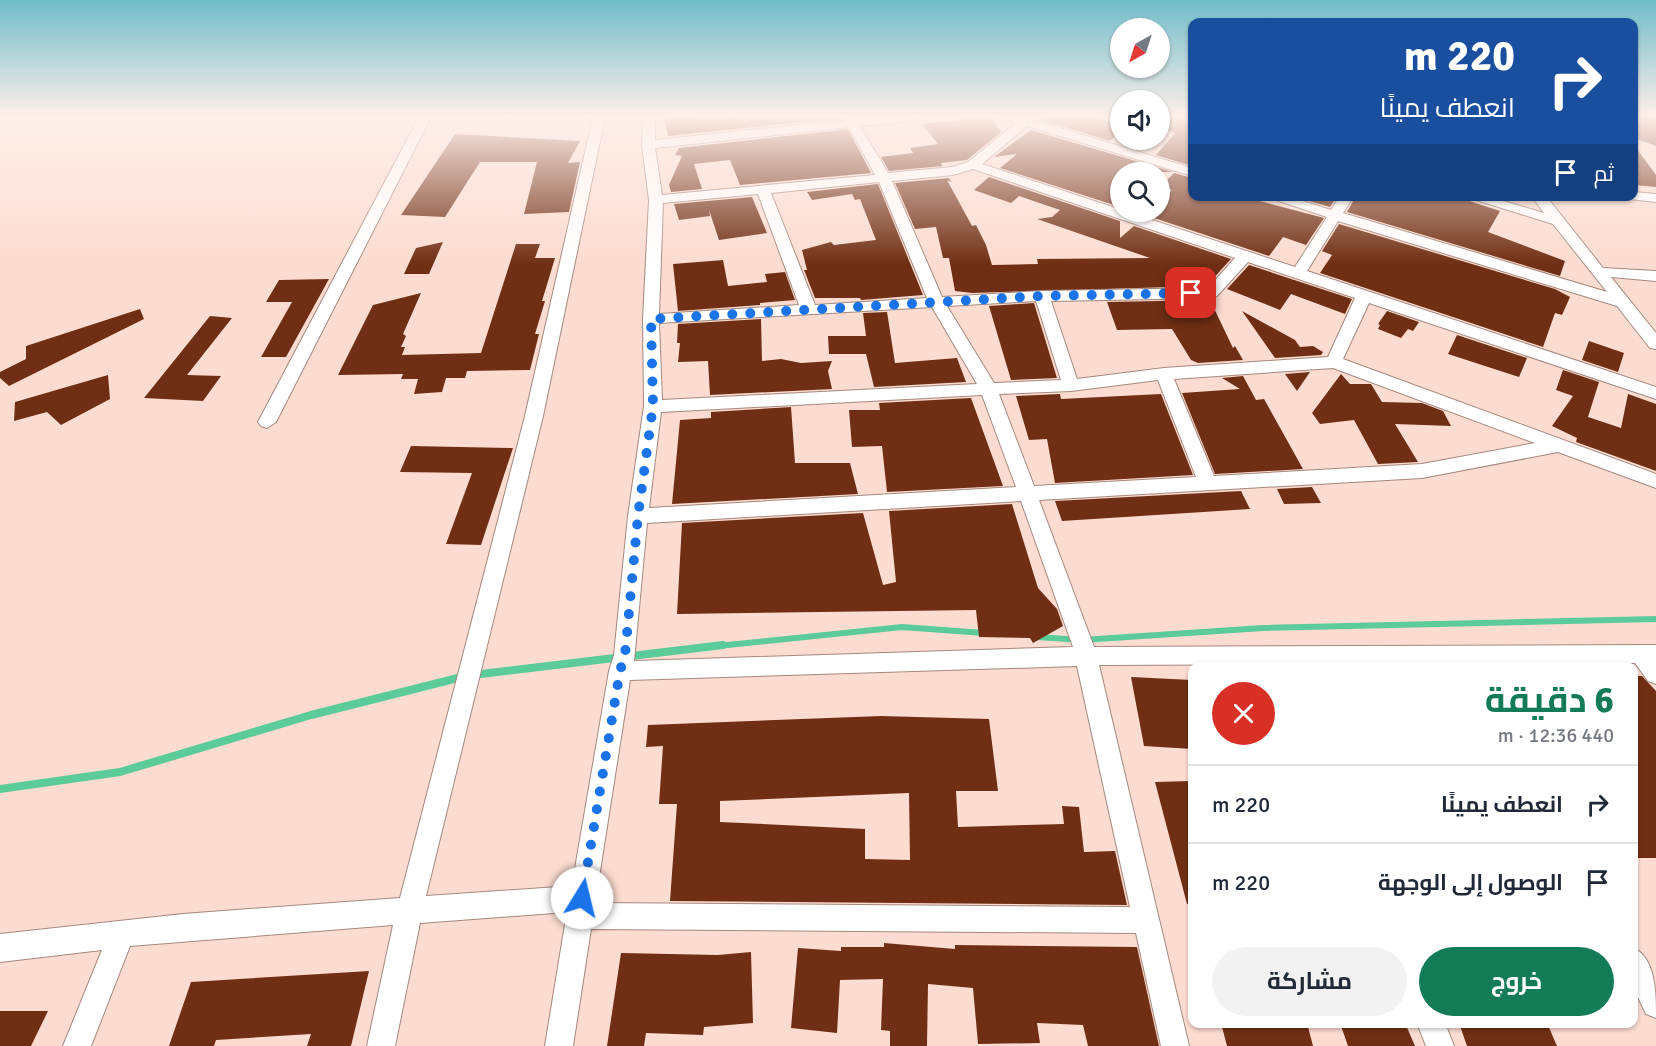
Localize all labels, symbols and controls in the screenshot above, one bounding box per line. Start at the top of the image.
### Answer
north arrow [1110,18,1170,78]
map controls [1110,18,1170,222]
text: 220 m [1404,31,1515,82]
icon: right [1536,42,1614,120]
button: sound [1110,90,1170,150]
text: انعطف يمينًا [1379,92,1515,125]
icon: arrive [1549,156,1582,189]
text: ثم [1594,160,1614,187]
button: search [1110,162,1170,222]
pin [1165,267,1216,318]
icon: arrive [1174,276,1207,309]
text: 6 دقيقة [1485,678,1614,723]
button: close [1212,682,1275,745]
text: 440 m · 12:36 [1498,723,1614,748]
icon: right [1581,788,1614,821]
text: 220 m [1212,791,1270,818]
text: انعطف يمينًا [1441,791,1563,818]
position arrow [550,866,614,930]
icon: arrive [1581,866,1614,899]
text: 220 m [1212,869,1270,896]
text: الوصول إلى الوجهة [1378,869,1563,896]
button: مشاركة [1212,947,1407,1016]
button: خروج [1419,947,1614,1016]

